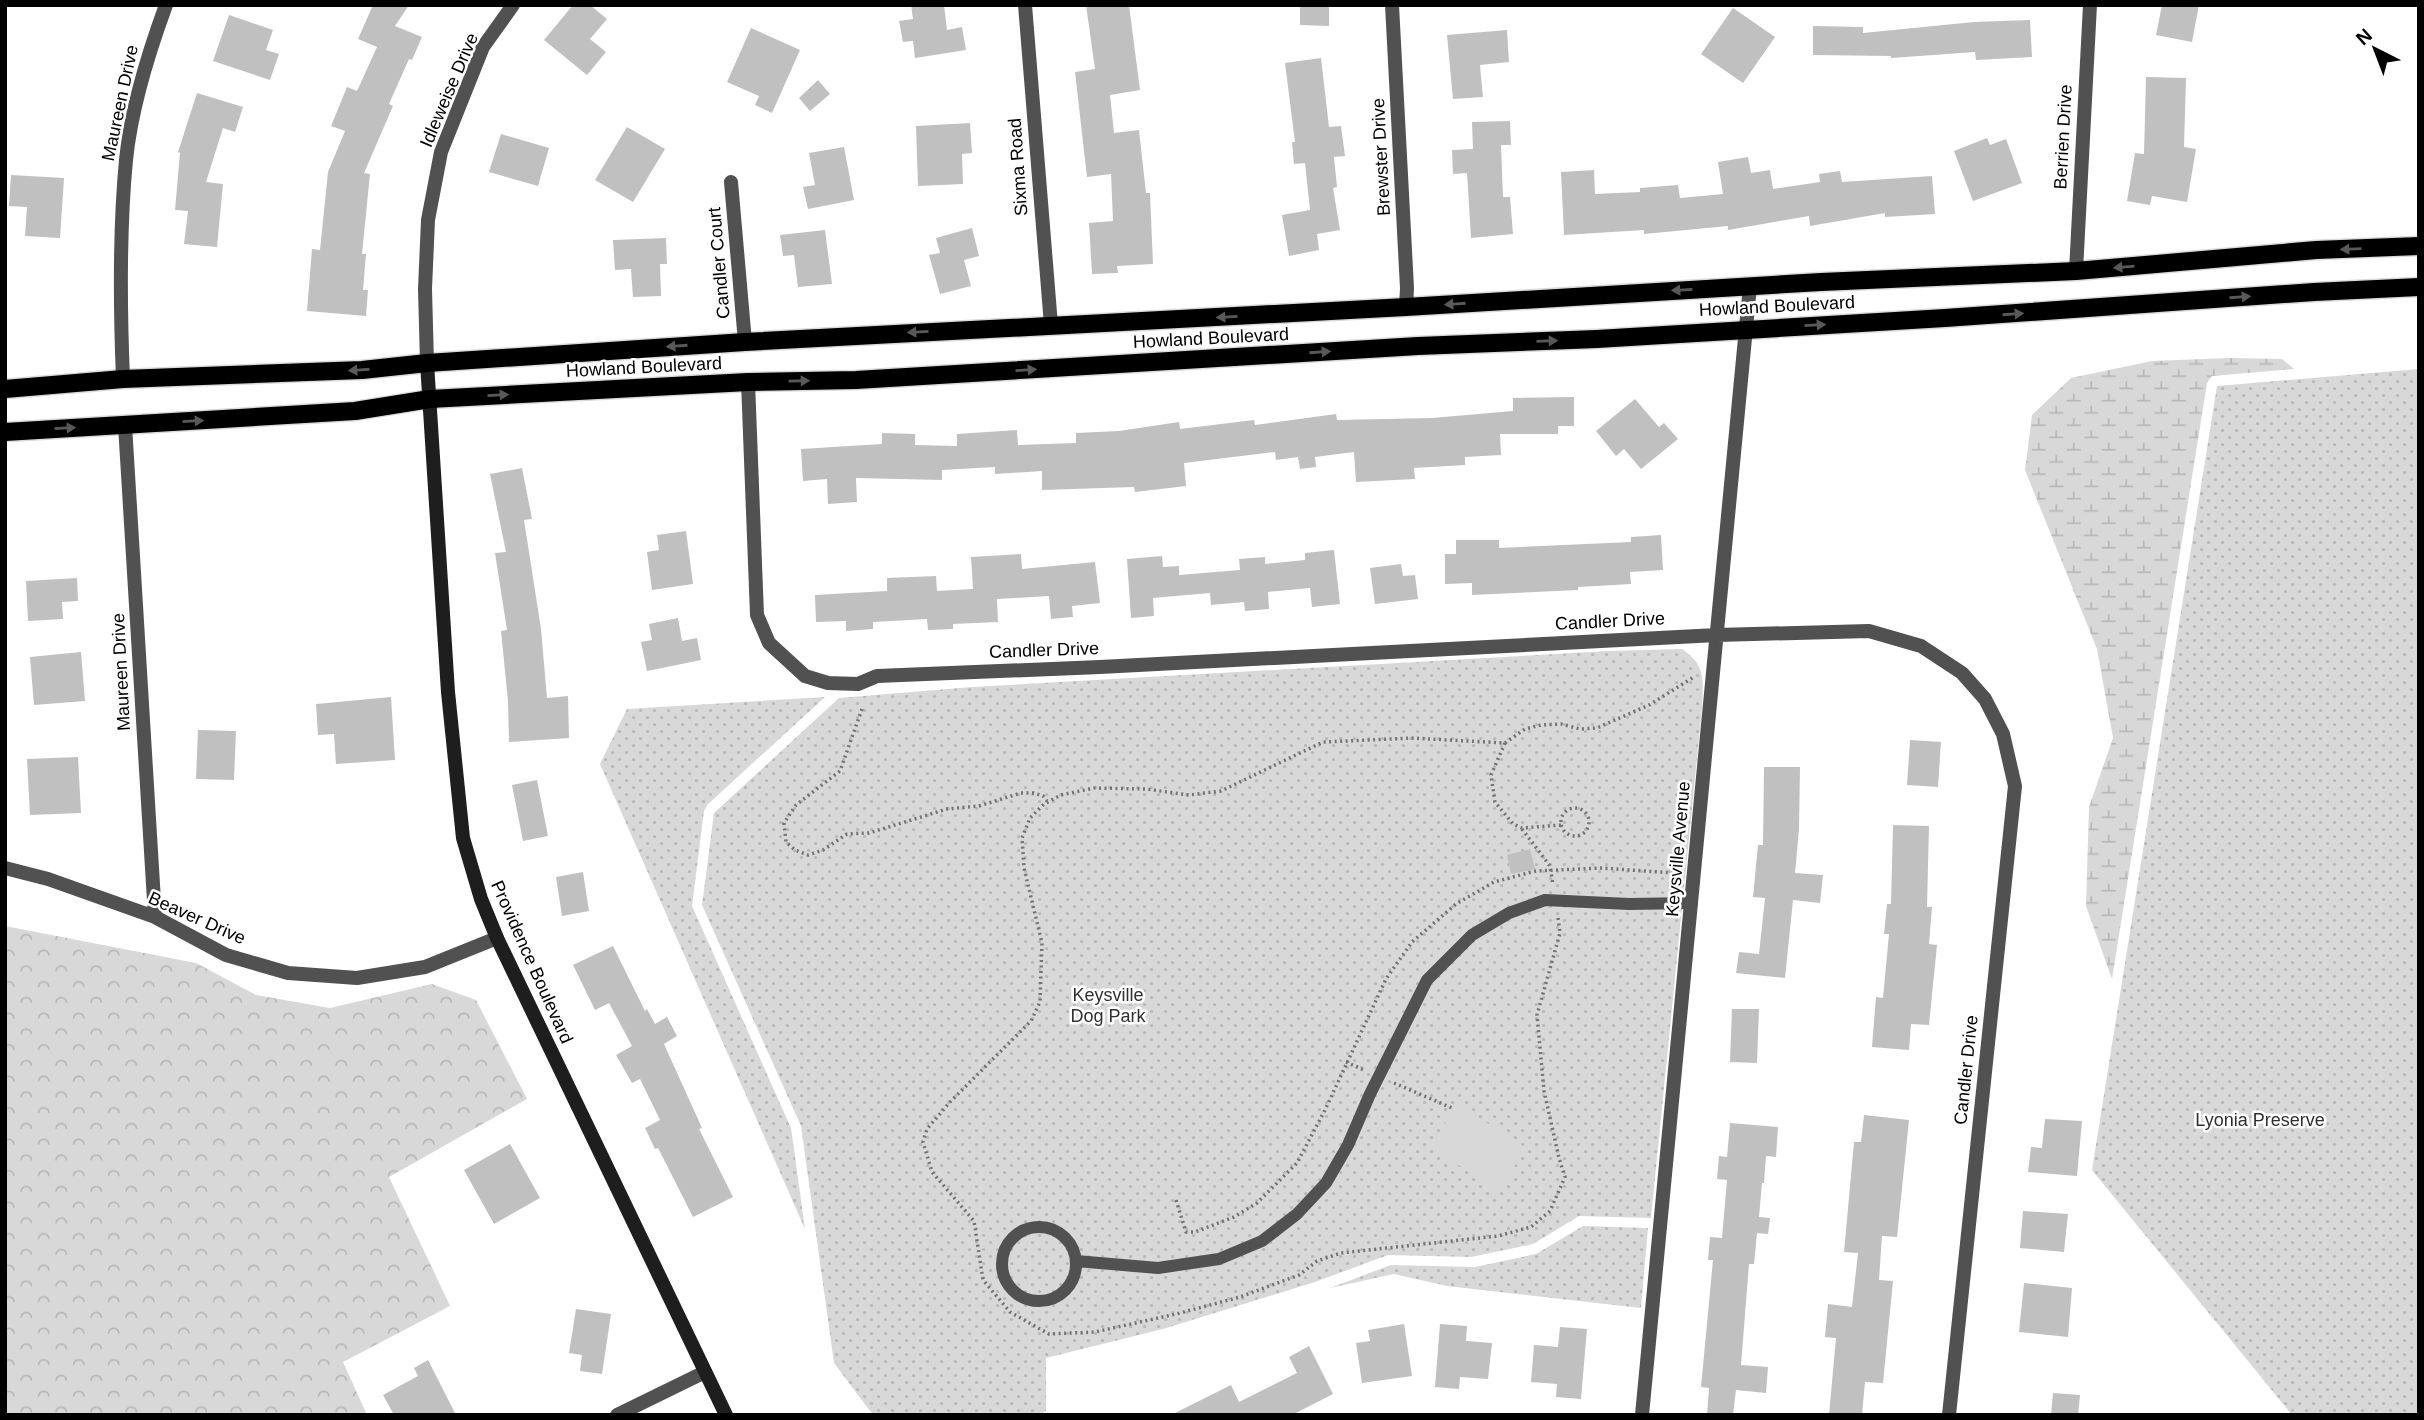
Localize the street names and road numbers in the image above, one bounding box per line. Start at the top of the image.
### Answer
street label: Idleweise Drive [416,30,482,150]
street label: Maureen Drive [98,43,142,163]
street label: Berrien Drive [2050,84,2076,190]
street label: Brewster Drive [1368,98,1394,216]
street label: Sixma Road [1005,117,1031,217]
street label: Candler Court [704,206,734,320]
street label: Howland Boulevard [1699,292,1855,320]
street label: Howland Boulevard [1133,324,1289,352]
street label: Howland Boulevard [566,353,722,381]
street label: Candler Drive [1555,608,1665,634]
street label: Maureen Drive [108,613,134,731]
street label: Candler Drive [989,638,1099,662]
street label: Keysville Avenue [1662,781,1694,917]
street label: Providence Boulevard [487,877,577,1047]
street label: Beaver Drive [145,888,249,948]
street label: Candler Drive [1950,1014,1982,1126]

